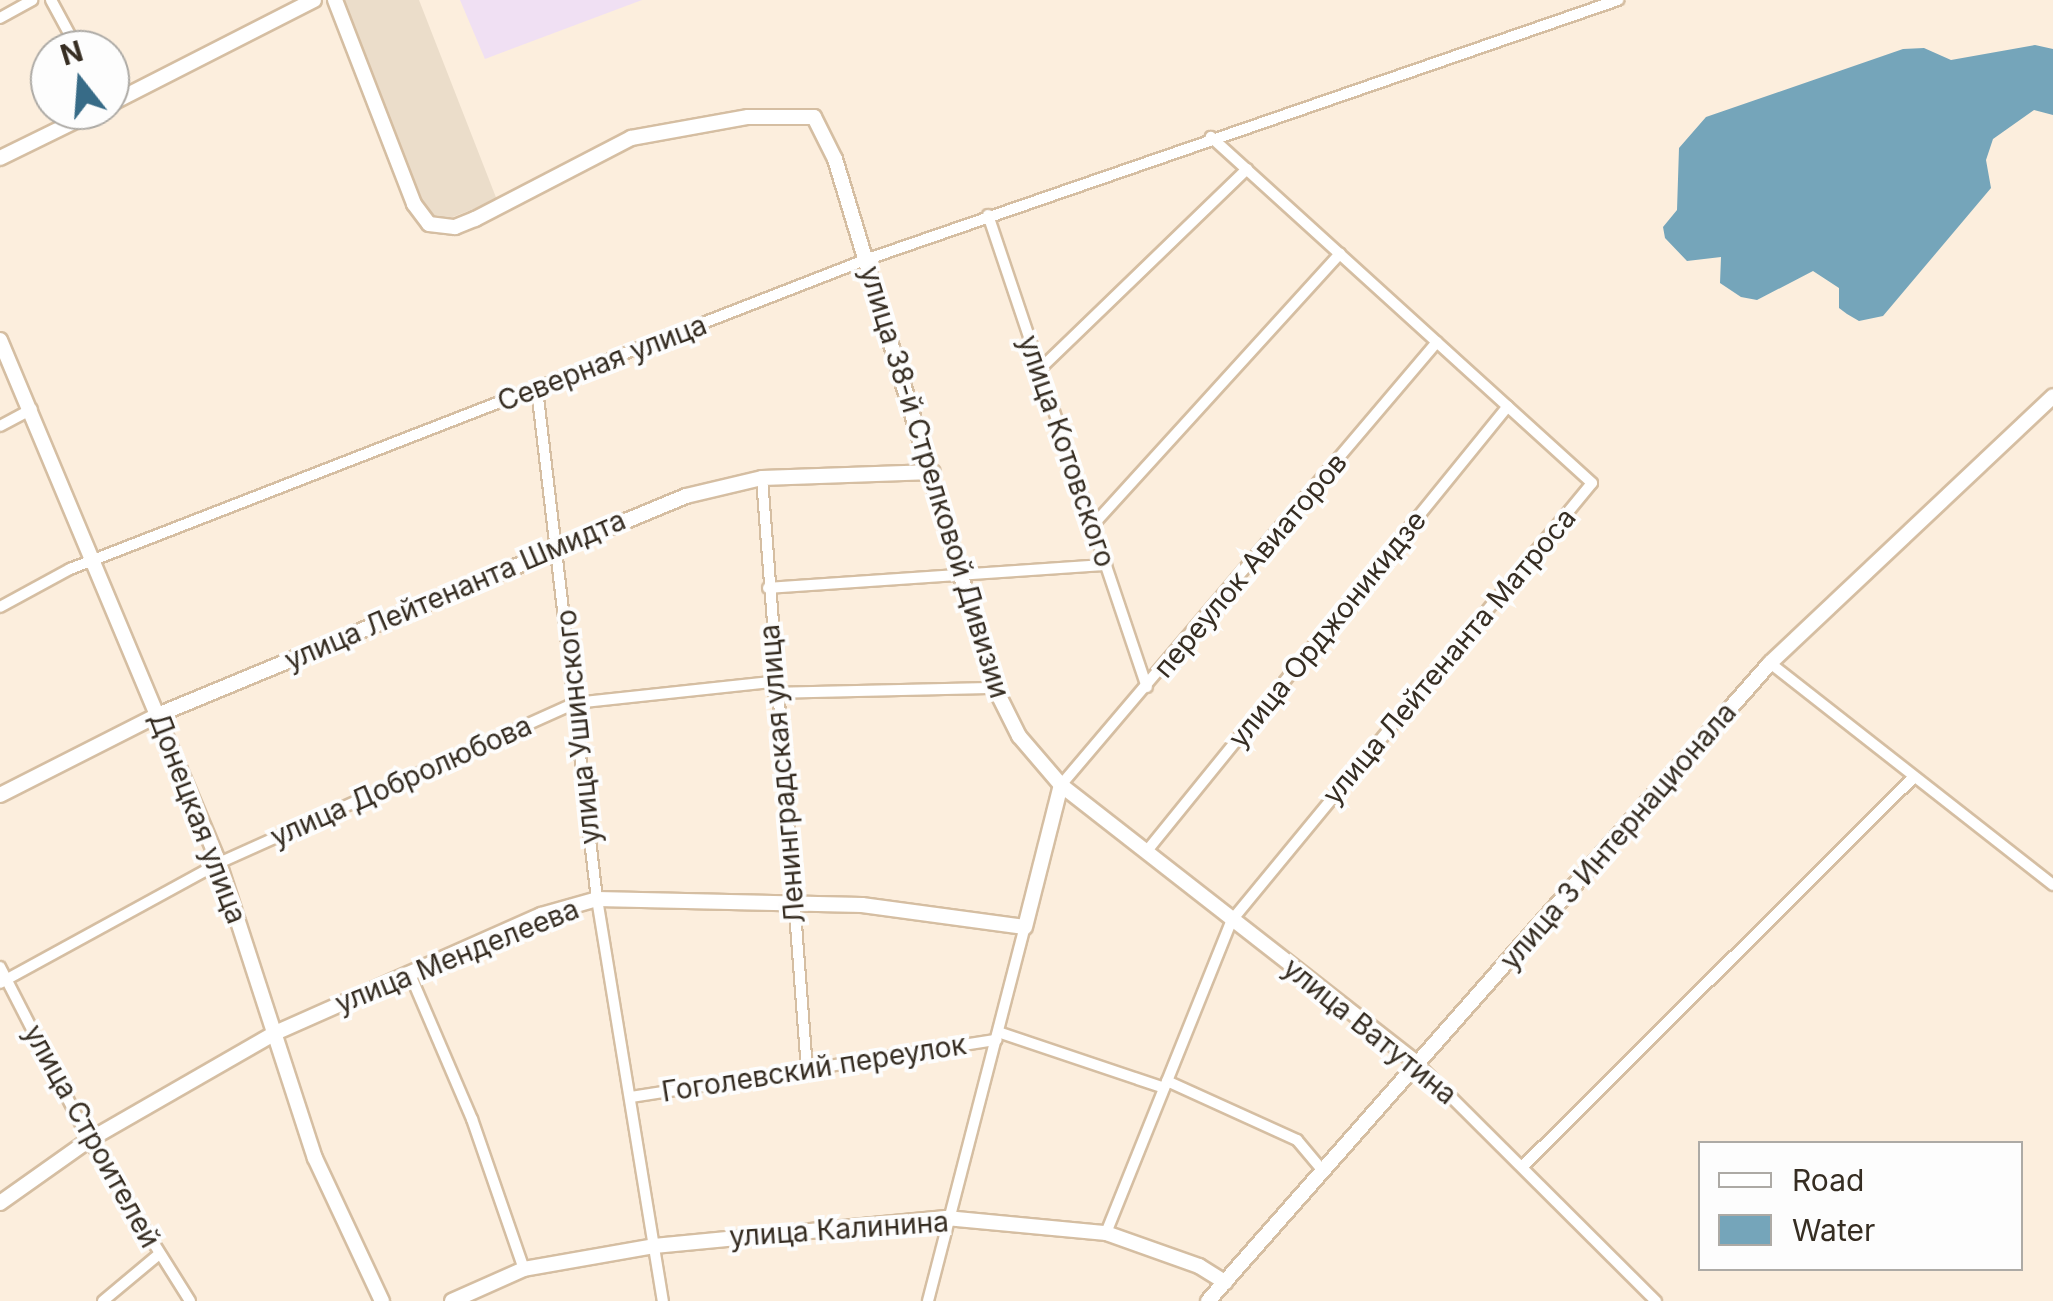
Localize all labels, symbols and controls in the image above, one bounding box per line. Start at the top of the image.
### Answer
north arrow [30,30,130,130]
text: N [57,34,87,73]
street label: улица 38-й Стрелковой Дивизии [853,262,1017,702]
street label: Северная улица [493,308,711,418]
street label: улица Котовского [1012,331,1122,571]
street label: переулок Авиаторов [1146,446,1354,684]
street label: улица Лейтенанта Матроса [1315,501,1583,811]
street label: улица Лейтенанта Шмидта [280,503,630,677]
street label: улица Орджоникидзе [1221,504,1433,754]
street label: улица Ушинского [549,608,607,846]
street label: Ленинградская улица [752,623,812,925]
street label: улица 3 Интернационала [1493,696,1743,976]
street label: Донецкая улица [142,708,254,928]
street label: улица Добролюбова [265,708,537,854]
street label: улица Менделеева [330,892,584,1020]
street label: улица Ватутина [1276,951,1464,1111]
street label: улица Строителей [17,1019,167,1253]
street label: Гоголевский переулок [659,1027,969,1109]
legend [1698,1141,2023,1271]
text: Road [1792,1162,1864,1198]
street label: улица Калинина [728,1205,950,1253]
text: Water [1792,1212,1875,1248]

